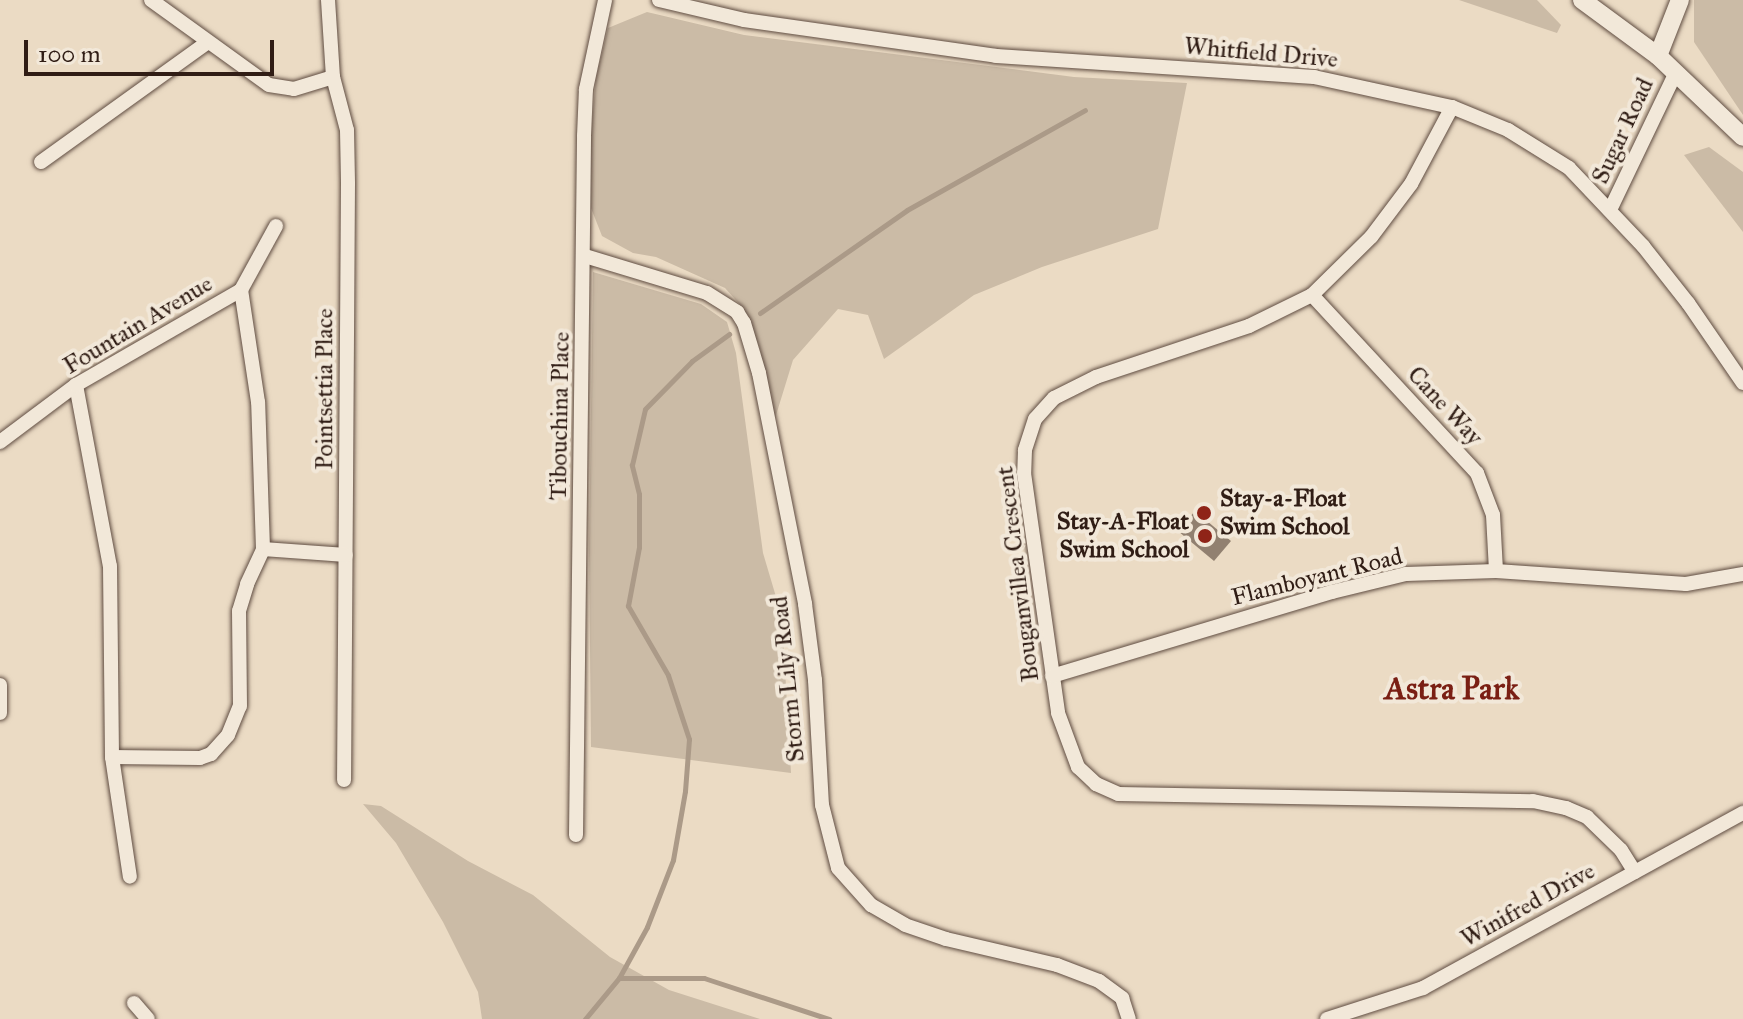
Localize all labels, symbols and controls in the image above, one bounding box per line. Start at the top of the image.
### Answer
scale bar [28,24,278,74]
street label: Whitfield Drive [1183,32,1339,74]
text: 100 m [38,39,101,69]
street label: Sugar Road [1586,74,1660,188]
street label: Fountain Avenue [58,269,218,381]
street label: Pointsettia Place [311,308,339,470]
street label: Tibouchina Place [544,332,576,500]
street label: Cane Way [1401,361,1489,451]
street label: Bouganvillea Crescent [991,465,1045,683]
place label: Stay-a-Float Swim School [1220,485,1349,541]
marker: Stay-a-Float Swim School [1195,504,1213,522]
place label: Stay-A-Float Swim School [1057,508,1189,564]
marker: Stay-A-Float Swim School [1196,527,1214,545]
street label: Flamboyant Road [1229,542,1405,612]
street label: Storm Lily Road [765,595,811,763]
district label: Astra Park [1385,670,1519,708]
street label: Winifred Drive [1456,856,1600,954]

